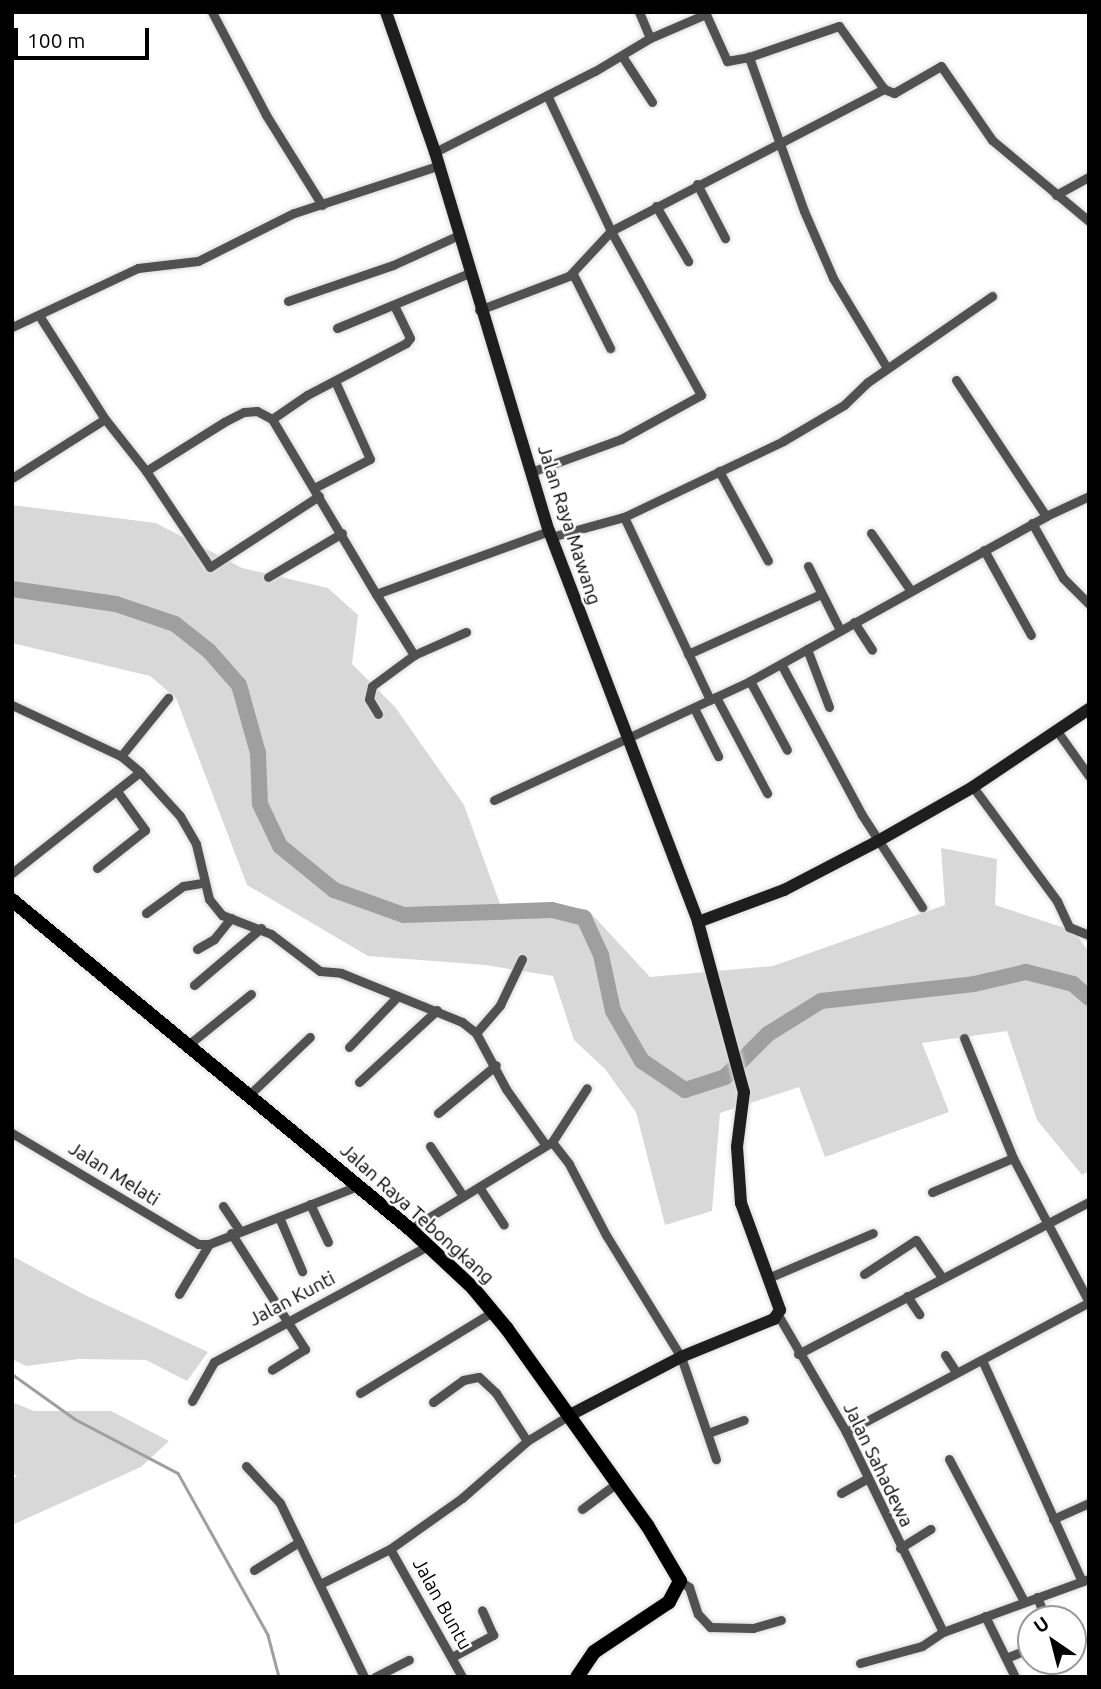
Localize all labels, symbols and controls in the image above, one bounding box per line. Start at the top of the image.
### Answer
scale bar [18,14,152,58]
text: 100 m [27,28,85,52]
street label: Jalan Raya Mawang [532,442,606,608]
street label: Jalan Melati [64,1137,164,1211]
street label: Jalan Raya Tebongkang [335,1139,499,1289]
street label: Jalan Kunti [245,1267,339,1331]
street label: Jalan Sahadewa [838,1399,918,1531]
street label: Jalan Buntu [408,1554,476,1654]
north arrow [1017,1605,1087,1675]
text: U [1029,1612,1053,1637]

